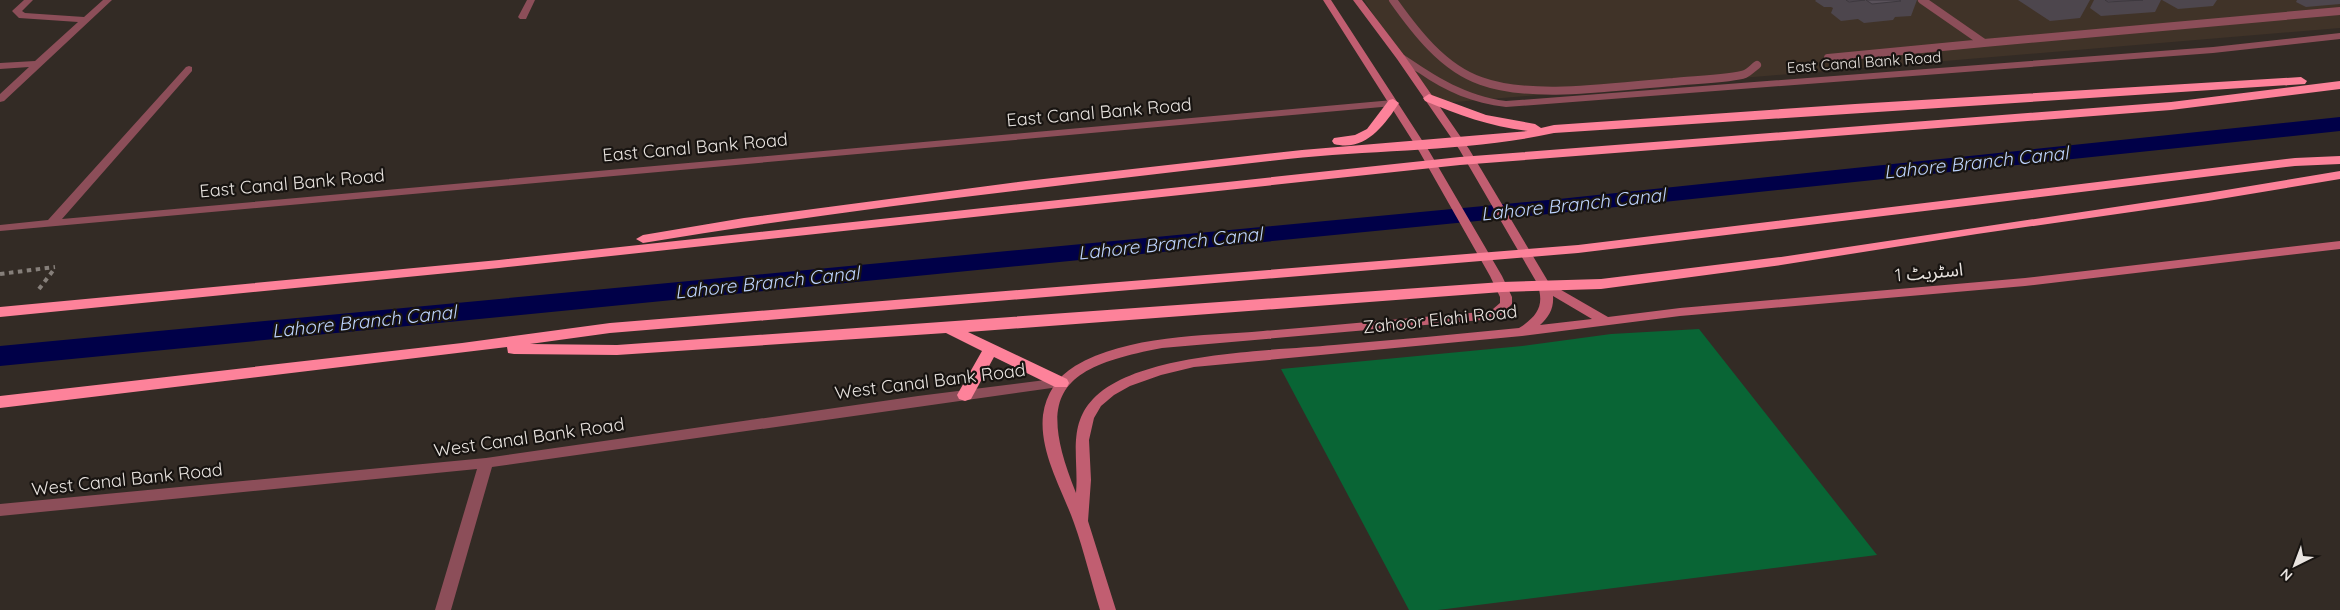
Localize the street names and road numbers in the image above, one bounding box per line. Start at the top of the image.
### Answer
street label: East Canal Bank Road [1786,47,1942,77]
street label: East Canal Bank Road [1005,92,1193,132]
street label: East Canal Bank Road [601,127,789,167]
street label: East Canal Bank Road [198,163,386,203]
street label: اسٹریٹ 1 [1894,258,1964,286]
street label: Zahoor Elahi Road [1362,299,1518,339]
street label: West Canal Bank Road [833,358,1027,404]
street label: West Canal Bank Road [432,412,626,462]
street label: West Canal Bank Road [30,458,224,500]

